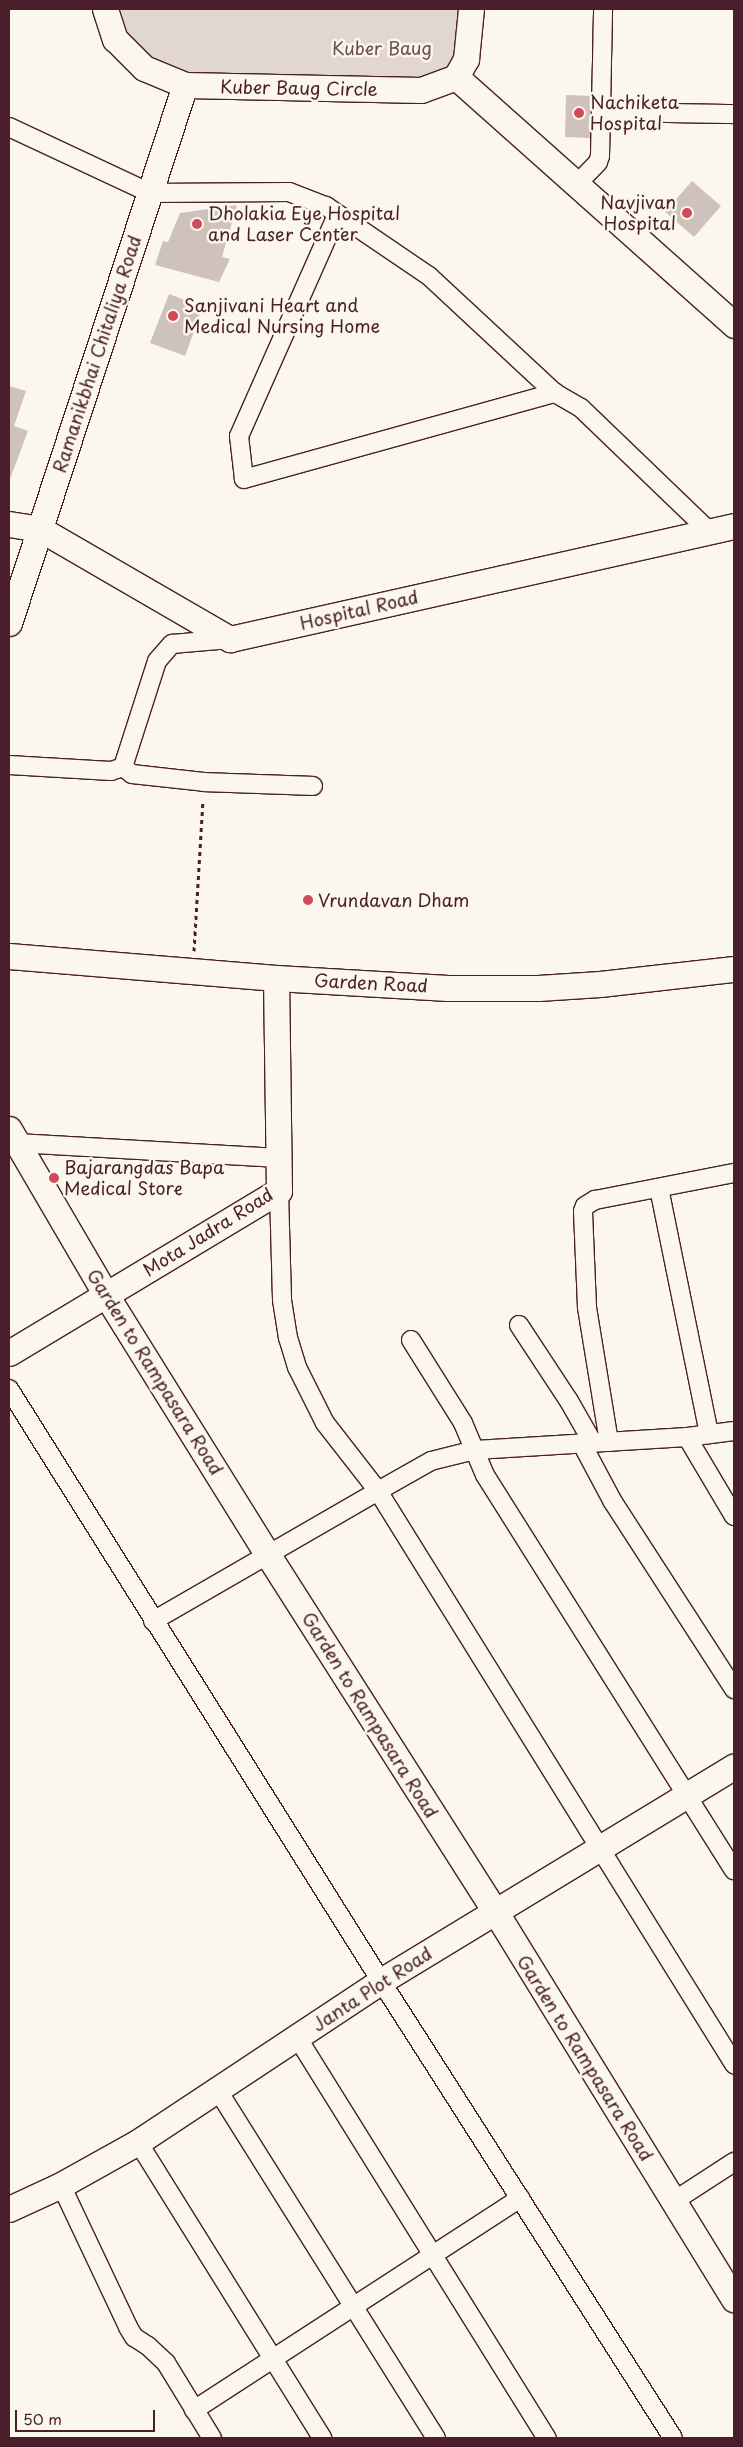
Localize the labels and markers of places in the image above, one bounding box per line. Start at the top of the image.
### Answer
place label: Nachiketa Hospital [590,92,679,134]
marker: Nachiketa Hospital [572,106,586,120]
place label: Navjivan Hospital [600,192,676,234]
place label: Dholakia Eye Hospital and Laser Center [208,203,401,245]
marker: Navjivan Hospital [680,206,694,220]
marker: Dholakia Eye Hospital and Laser Center [190,217,204,231]
place label: Sanjivani Heart and Medical Nursing Home [184,295,381,338]
marker: Sanjivani Heart and Medical Nursing Home [166,309,180,323]
place label: Vrundavan Dham [318,889,469,911]
marker: Vrundavan Dham [302,894,314,906]
place label: Bajarangdas Bapa Medical Store [64,1157,224,1200]
marker: Bajarangdas Bapa Medical Store [48,1172,60,1184]

